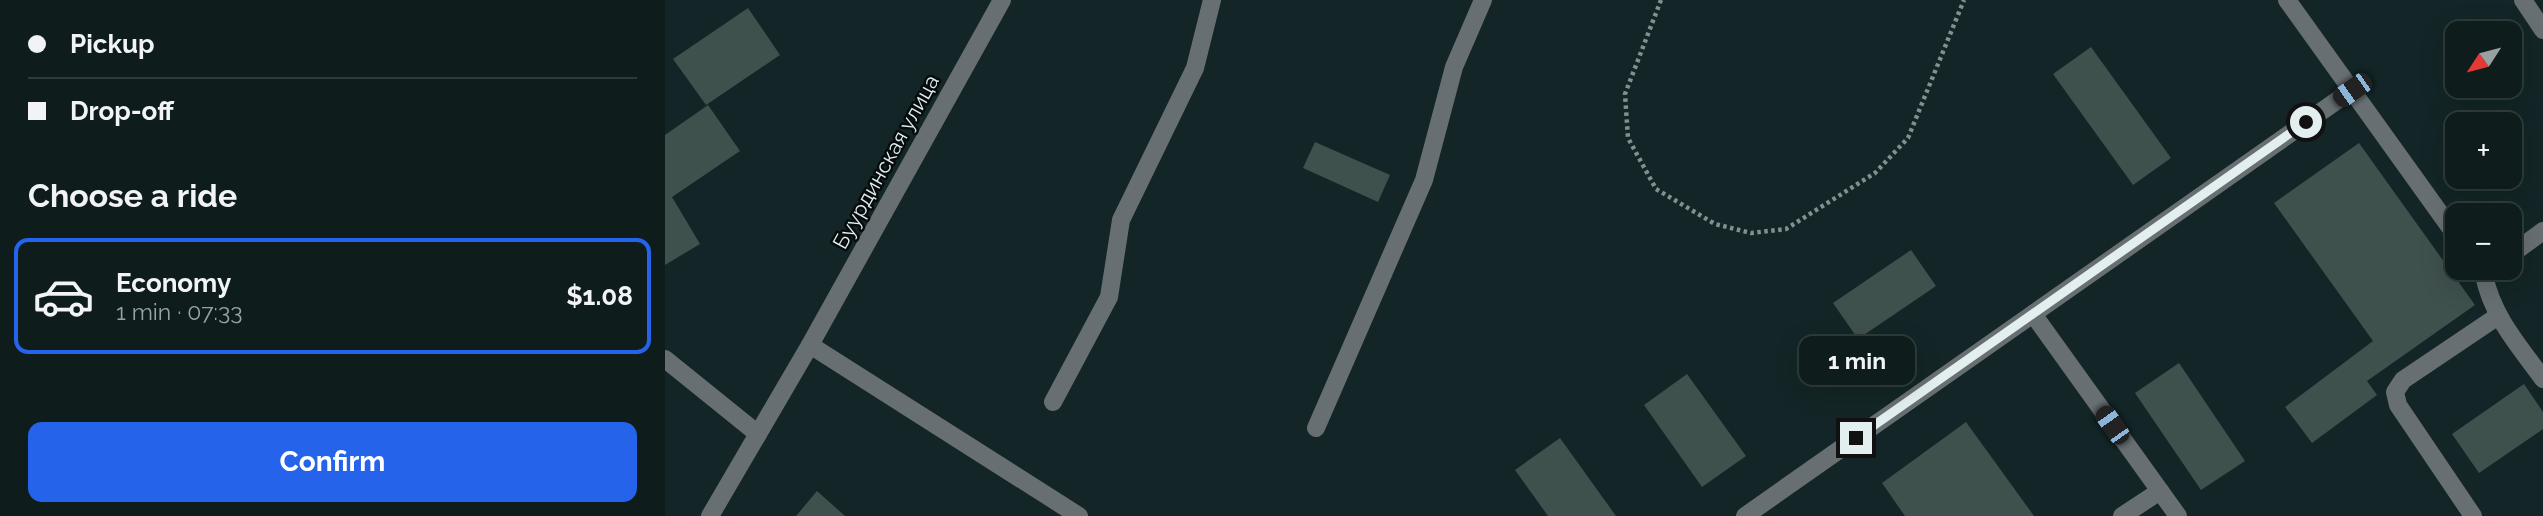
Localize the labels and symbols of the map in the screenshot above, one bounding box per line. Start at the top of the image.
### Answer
north arrow [2445,21,2522,98]
car [2329,69,2376,111]
street label: Буурдинская улица [827,70,944,253]
route start [2290,106,2322,138]
callout: 1 min [1798,336,1914,386]
car [2092,402,2133,448]
route end [1840,422,1872,454]

